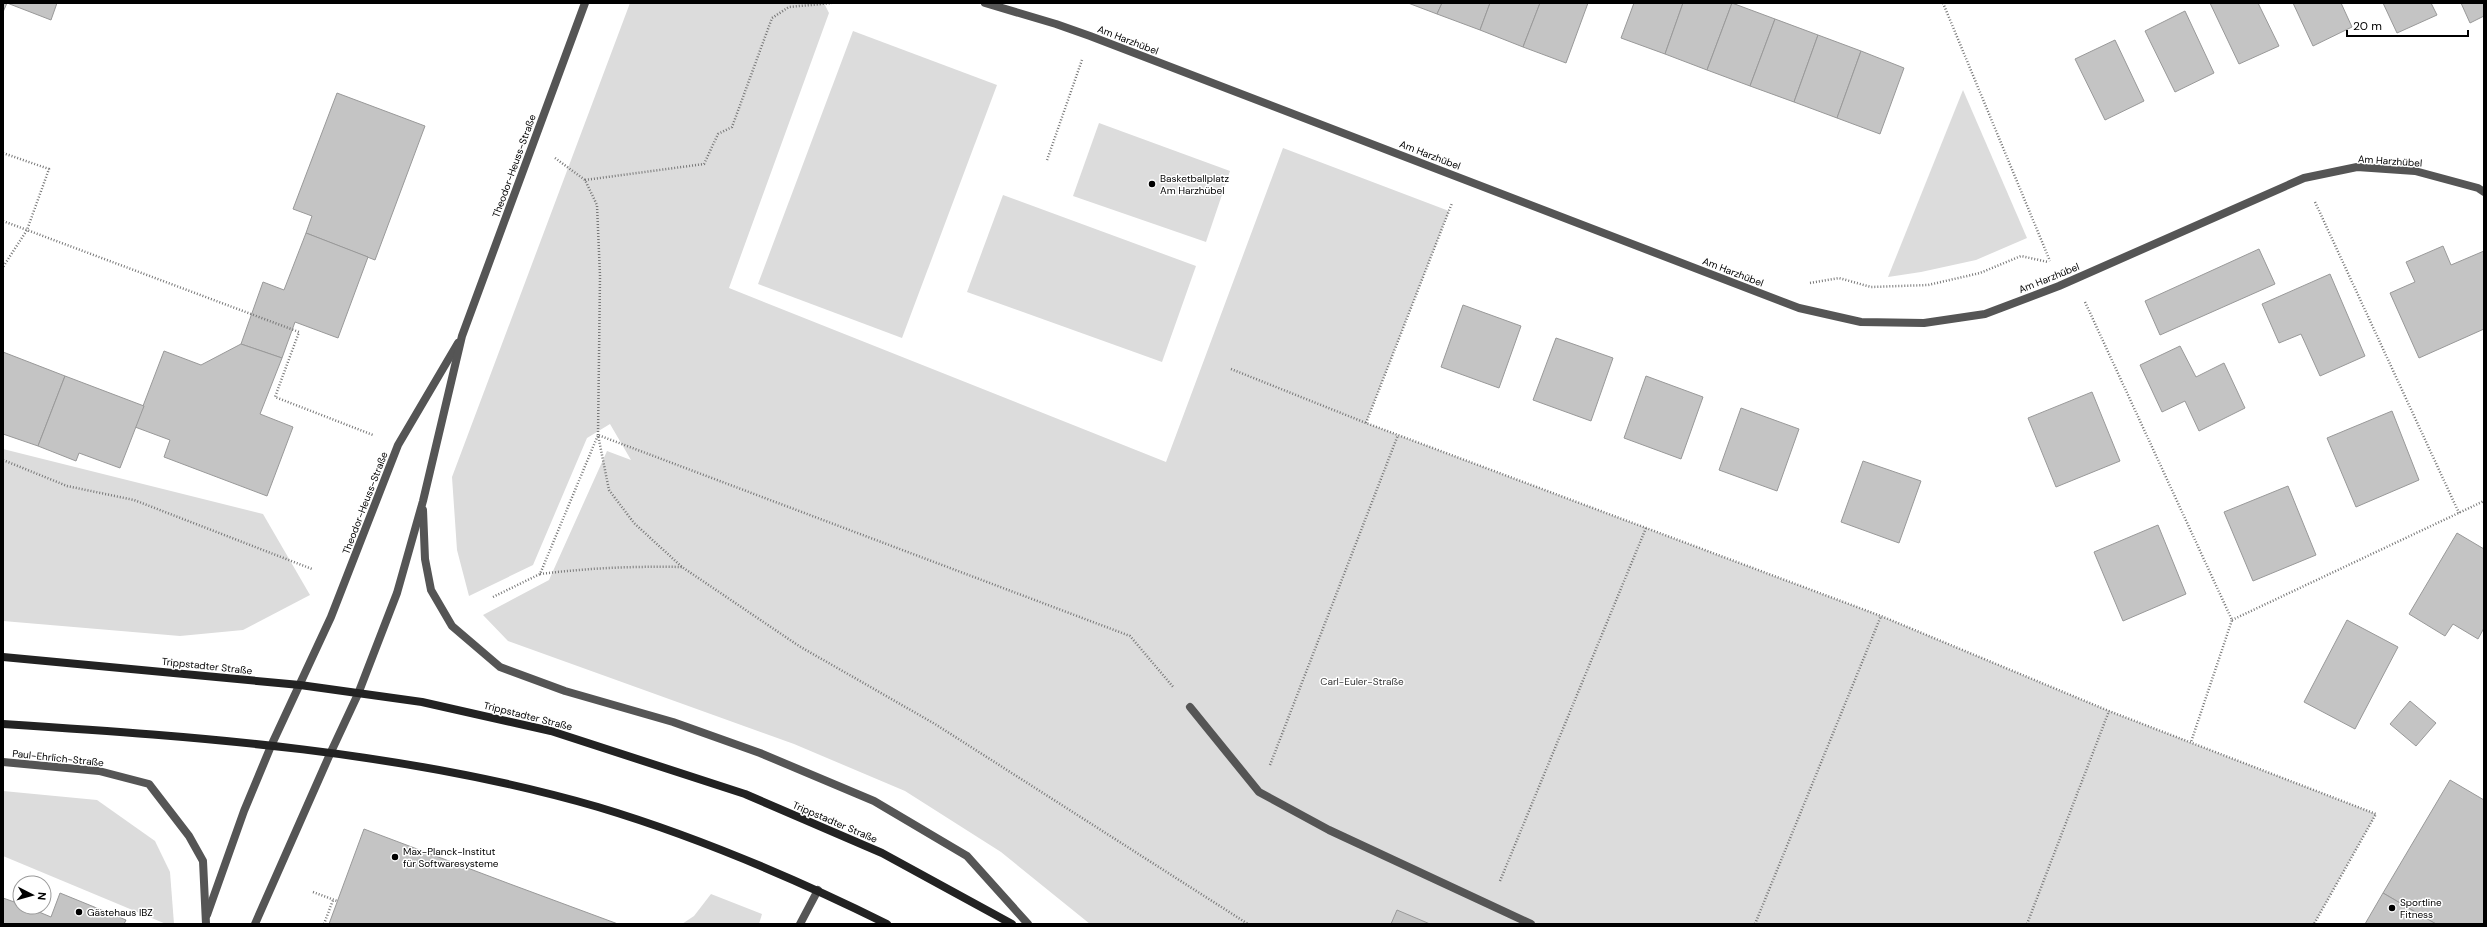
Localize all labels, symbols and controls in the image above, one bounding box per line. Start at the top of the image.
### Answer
scale bar [2347,12,2468,38]
text: 20 m [2353,18,2382,34]
street label: Am Harzhübel [1096,22,1160,58]
street label: Theodor-Heuss-Straße [489,112,539,219]
street label: Am Harzhübel [1398,137,1462,173]
street label: Am Harzhübel [2357,152,2423,170]
place label: Basketballplatz Am Harzhübel [1160,172,1229,197]
marker: Basketballplatz Am Harzhübel [1147,179,1157,189]
street label: Am Harzhübel [1701,254,1765,290]
street label: Am Harzhübel [2017,260,2081,296]
street label: Theodor-Heuss-Straße [339,450,391,556]
street label: Trippstadter Straße [161,655,253,677]
park label: Carl-Euler-Straße [1320,675,1404,688]
street label: Trippstadter Straße [482,699,574,733]
street label: Paul-Ehrlich-Straße [12,747,105,769]
street label: Trippstadter Straße [791,798,880,846]
place label: Max-Planck-Institut für Softwaresysteme [403,845,499,870]
marker: Max-Planck-Institut für Softwaresysteme [390,852,400,862]
north arrow [12,875,52,915]
text: N [35,891,49,901]
place label: Sportline Fitness [2400,896,2442,921]
marker: Sportline Fitness [2387,903,2397,913]
place label: Gästehaus IBZ [87,906,153,919]
marker: Gästehaus IBZ [74,907,84,917]

